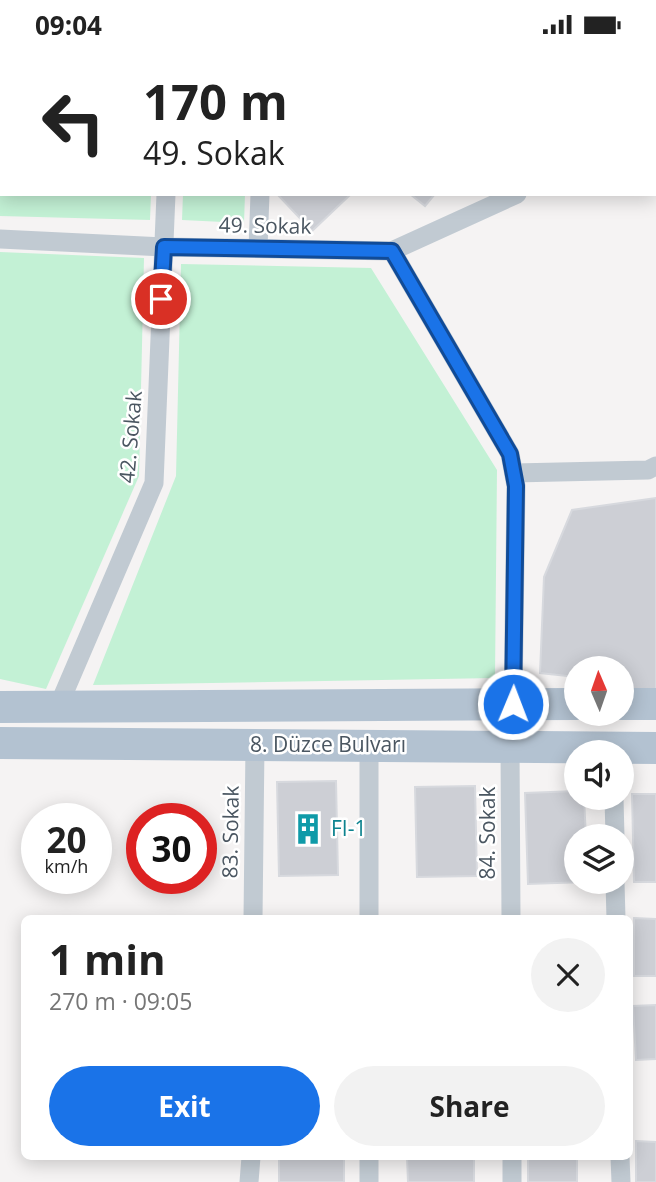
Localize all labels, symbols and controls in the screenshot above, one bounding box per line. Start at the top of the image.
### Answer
text: 09:04 [35,7,102,43]
text: 170 m [143,68,288,134]
icon: left [28,77,119,168]
text: 49. Sokak [143,131,285,174]
street label: 49. Sokak [218,210,312,240]
pin [131,269,191,329]
icon: arrive [142,280,180,318]
street label: 42. Sokak [112,389,148,484]
north arrow [564,656,634,726]
map controls [564,656,634,894]
position arrow [476,667,550,741]
street label: 8. Düzce Bulvarı [250,730,406,758]
button: sound [564,740,634,810]
street label: 83. Sokak [215,785,245,879]
street label: 84. Sokak [473,787,501,879]
speed limit sign: 30 [126,803,217,894]
building icon: FI-1 [291,812,325,846]
place label: FI-1 [331,814,366,842]
text: 20 [46,816,87,863]
button: layers [564,824,634,894]
text: km/h [45,854,88,878]
text: 1 min [49,930,166,987]
button: close [531,938,605,1012]
text: 270 m · 09:05 [49,985,192,1017]
button: Exit [49,1066,320,1146]
button: Share [334,1066,605,1146]

